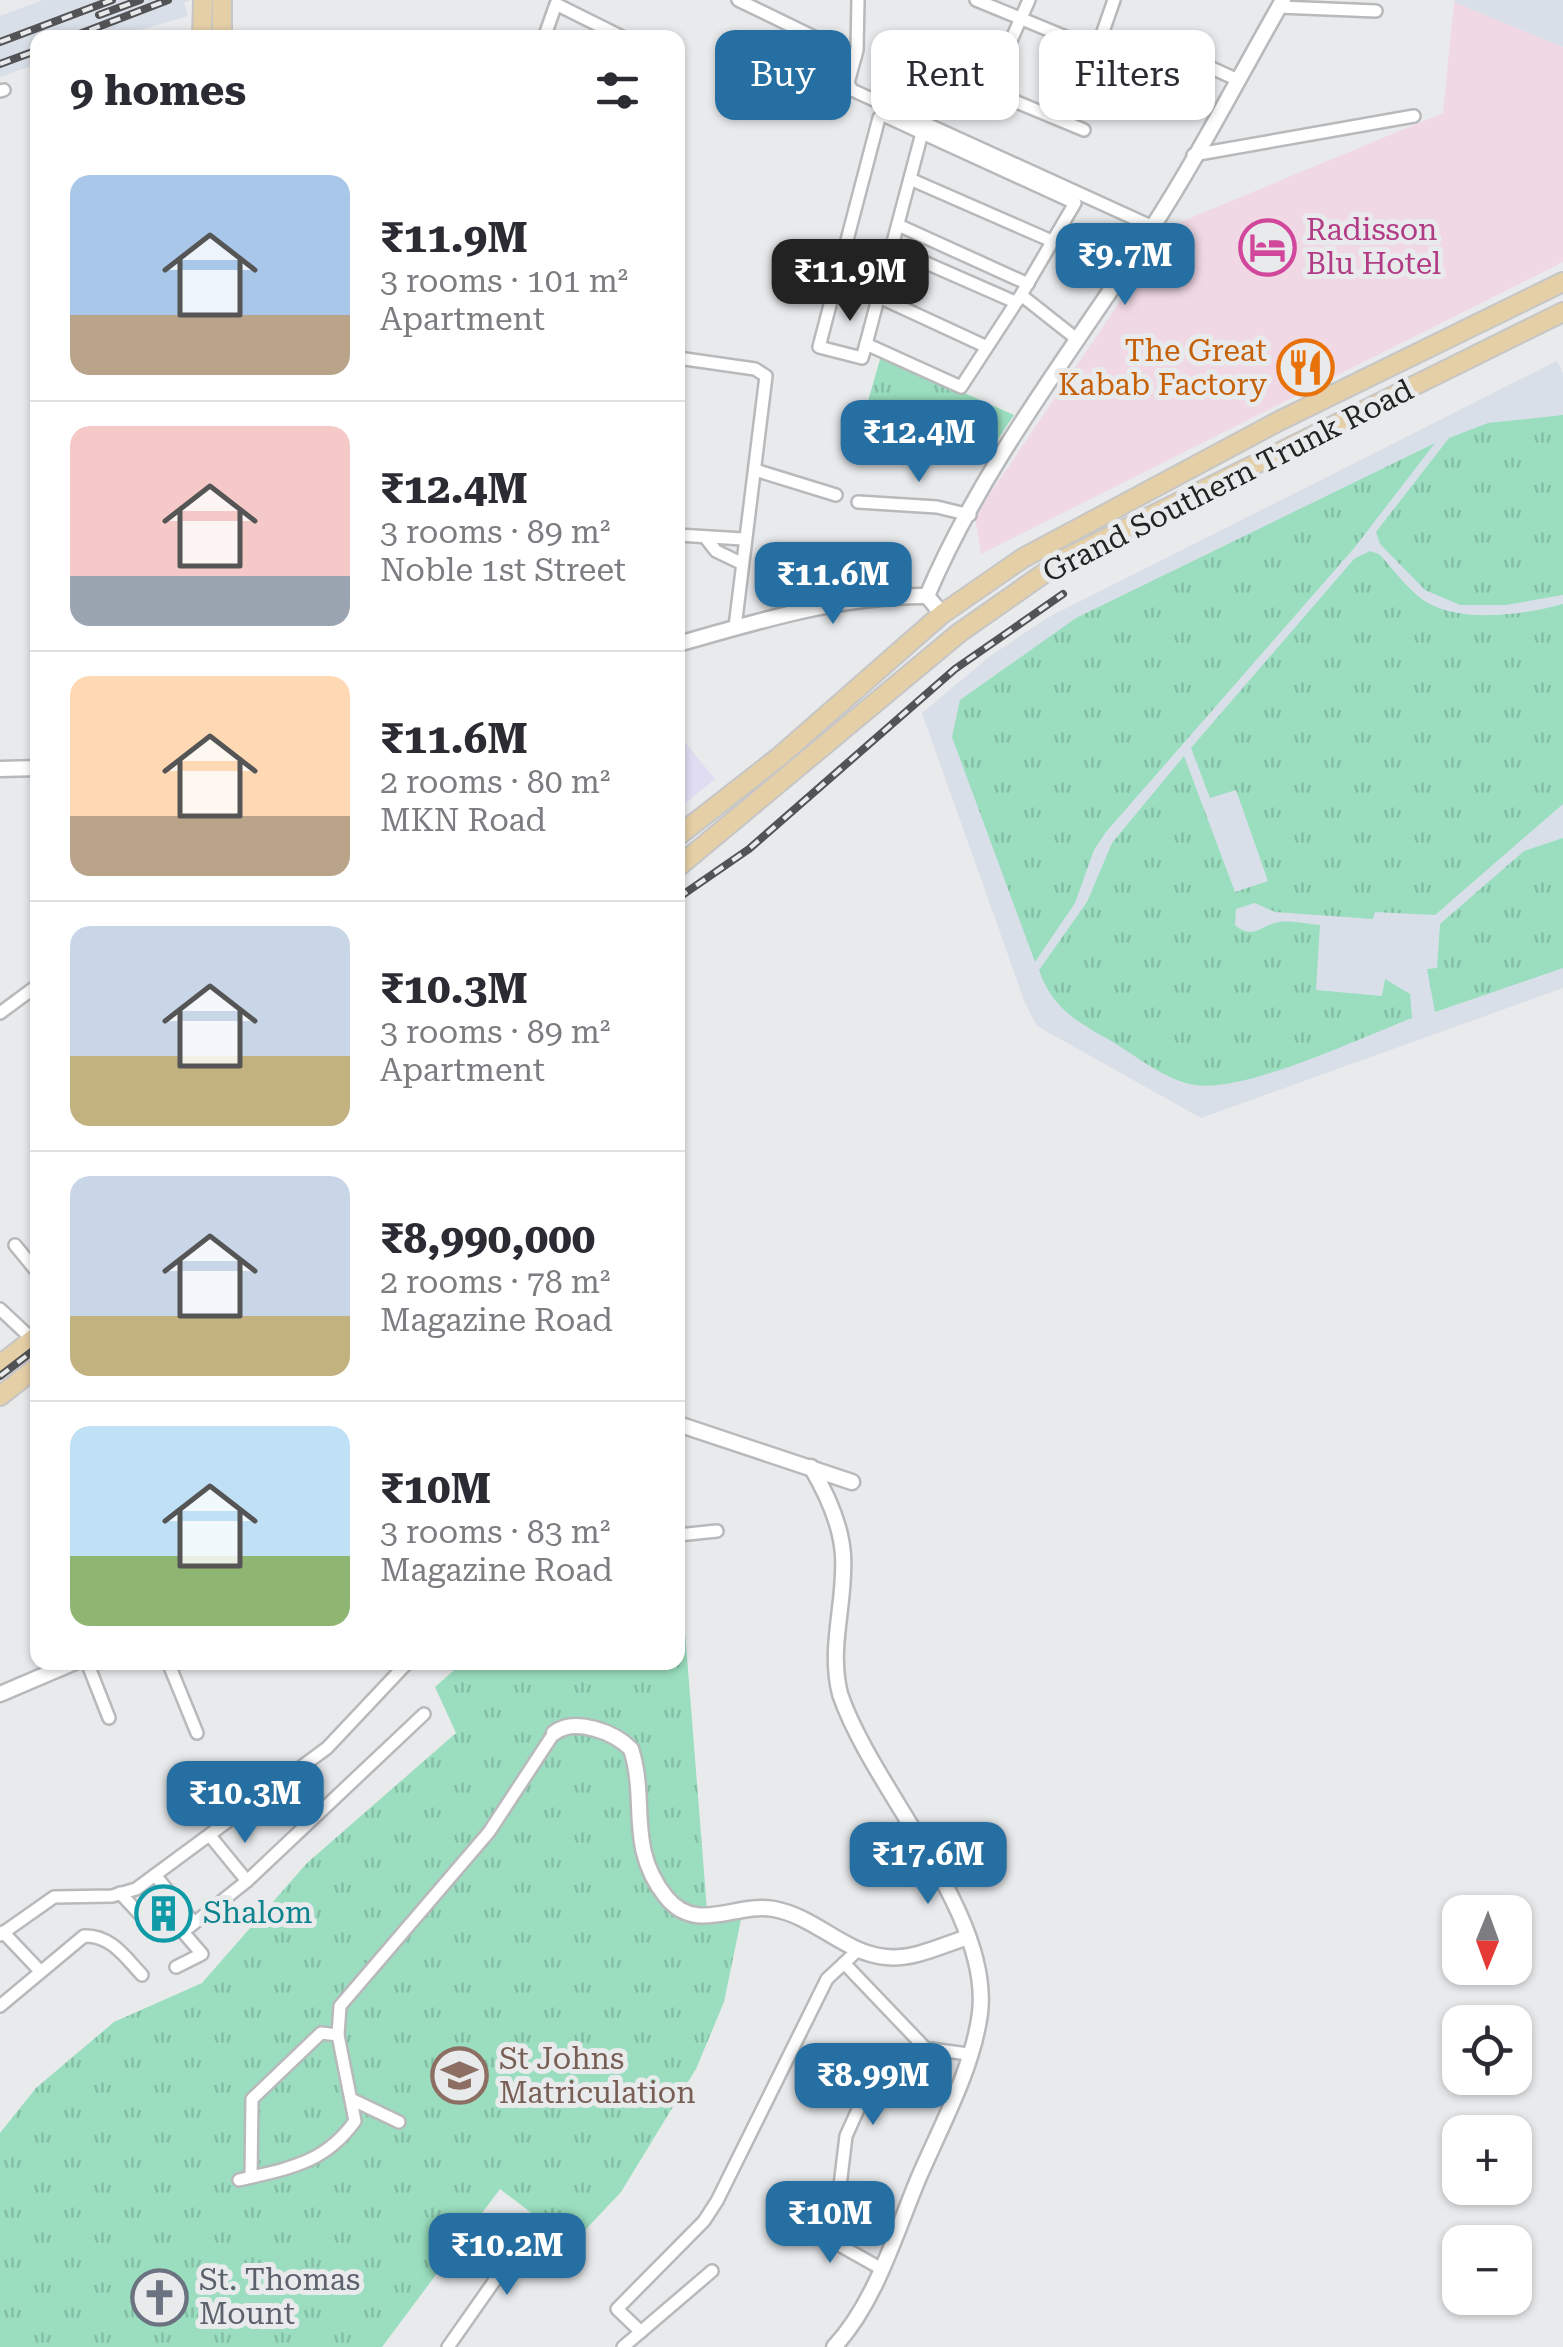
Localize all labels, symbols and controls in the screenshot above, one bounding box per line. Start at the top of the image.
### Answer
chip: Buy [715,30,851,120]
chip: Rent [871,30,1019,120]
chip: Filters [1039,30,1215,120]
icon: filters [590,63,645,118]
text: 9 homes [70,66,246,115]
place label: Radisson Blu Hotel [1306,212,1441,281]
text: ₹11.9M [380,213,528,262]
icon: home [150,215,270,335]
hotel icon: Radisson Blu Hotel [1237,217,1297,277]
pin: ₹9.7M [1055,223,1195,308]
text: ₹9.7M [1078,236,1172,274]
pin: ₹11.9M [769,239,931,324]
text: ₹11.9M [794,252,906,290]
text: 3 rooms · 101 m² [380,262,628,300]
text: Apartment [380,300,545,338]
place label: The Great Kabab Factory [1058,333,1267,402]
restaurant icon: The Great Kabab Factory [1276,338,1336,398]
street label: Grand Southern Trunk Road [1037,372,1419,589]
pin: ₹12.4M [838,400,1000,485]
text: ₹12.4M [863,413,975,451]
text: ₹12.4M [380,464,528,513]
icon: home [150,466,270,586]
text: 3 rooms · 89 m² [380,513,610,551]
pin: ₹11.6M [752,542,914,627]
text: Noble 1st Street [380,551,626,589]
text: ₹11.6M [777,555,889,593]
text: ₹11.6M [380,714,528,763]
icon: home [150,716,270,836]
text: 2 rooms · 80 m² [380,763,610,801]
text: MKN Road [380,801,546,839]
text: ₹10.3M [380,964,528,1013]
icon: home [150,966,270,1086]
text: 3 rooms · 89 m² [380,1013,610,1051]
text: Apartment [380,1051,545,1089]
text: ₹8,990,000 [380,1214,595,1263]
icon: home [150,1216,270,1336]
text: 2 rooms · 78 m² [380,1263,610,1301]
text: Magazine Road [380,1301,613,1339]
text: ₹10M [380,1464,491,1513]
icon: home [150,1466,270,1586]
text: 3 rooms · 83 m² [380,1513,610,1551]
text: Magazine Road [380,1551,613,1589]
pin: ₹10.3M [164,1761,326,1846]
text: ₹10.3M [189,1774,301,1812]
pin: ₹17.6M [847,1822,1009,1907]
text: ₹17.6M [872,1835,984,1873]
building icon: Shalom [134,1883,194,1943]
place label: Shalom [203,1895,312,1930]
north arrow [1442,1895,1532,1985]
map controls [1442,1895,1532,2315]
button: locate [1442,2005,1532,2095]
place label: St Johns Matriculation [499,2041,696,2110]
pin: ₹8.99M [792,2043,954,2128]
school or university icon: St Johns Matriculation [430,2046,490,2106]
text: ₹8.99M [817,2056,929,2094]
button: + [1442,2115,1532,2205]
pin: ₹10M [771,2181,889,2266]
text: ₹10M [788,2194,872,2232]
pin: ₹10.2M [426,2213,588,2298]
button: − [1442,2225,1532,2315]
text: ₹10.2M [451,2226,563,2264]
place label: St. Thomas Mount [199,2262,360,2331]
church icon: St. Thomas Mount [130,2267,190,2327]

